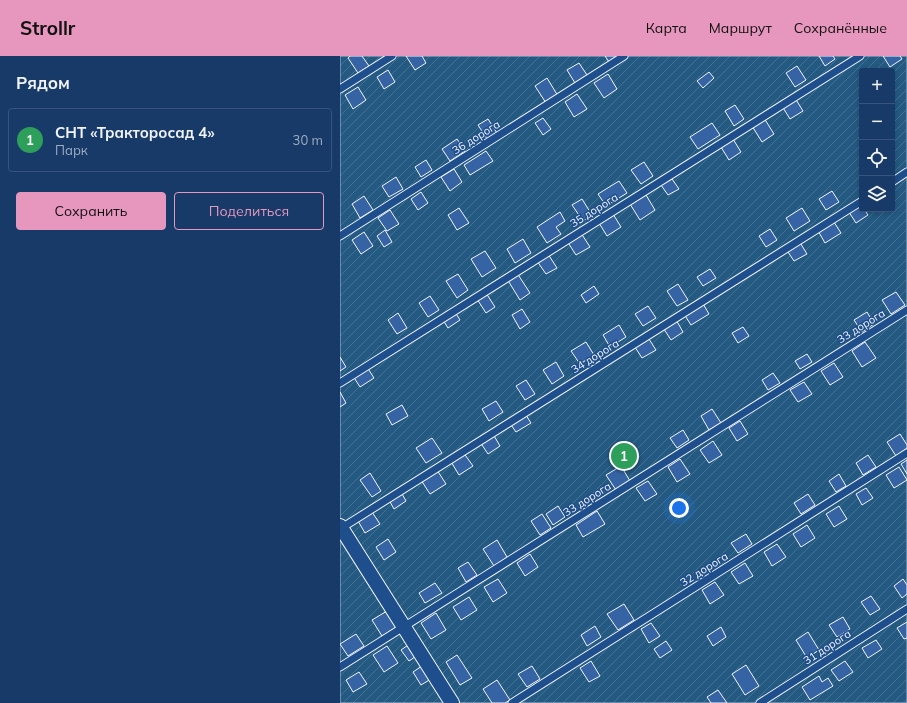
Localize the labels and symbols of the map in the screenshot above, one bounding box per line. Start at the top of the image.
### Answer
street label: 36 дорога [449,117,503,157]
street label: 35 дорога [567,190,621,230]
street label: 33 дорога [834,306,888,346]
street label: 34 дорога [568,336,622,376]
pin: 1 [611,441,637,471]
street label: 33 дорога [560,479,614,519]
your location [669,498,689,518]
street label: 32 дорога [677,549,731,589]
street label: 31 дорога [801,626,853,668]

